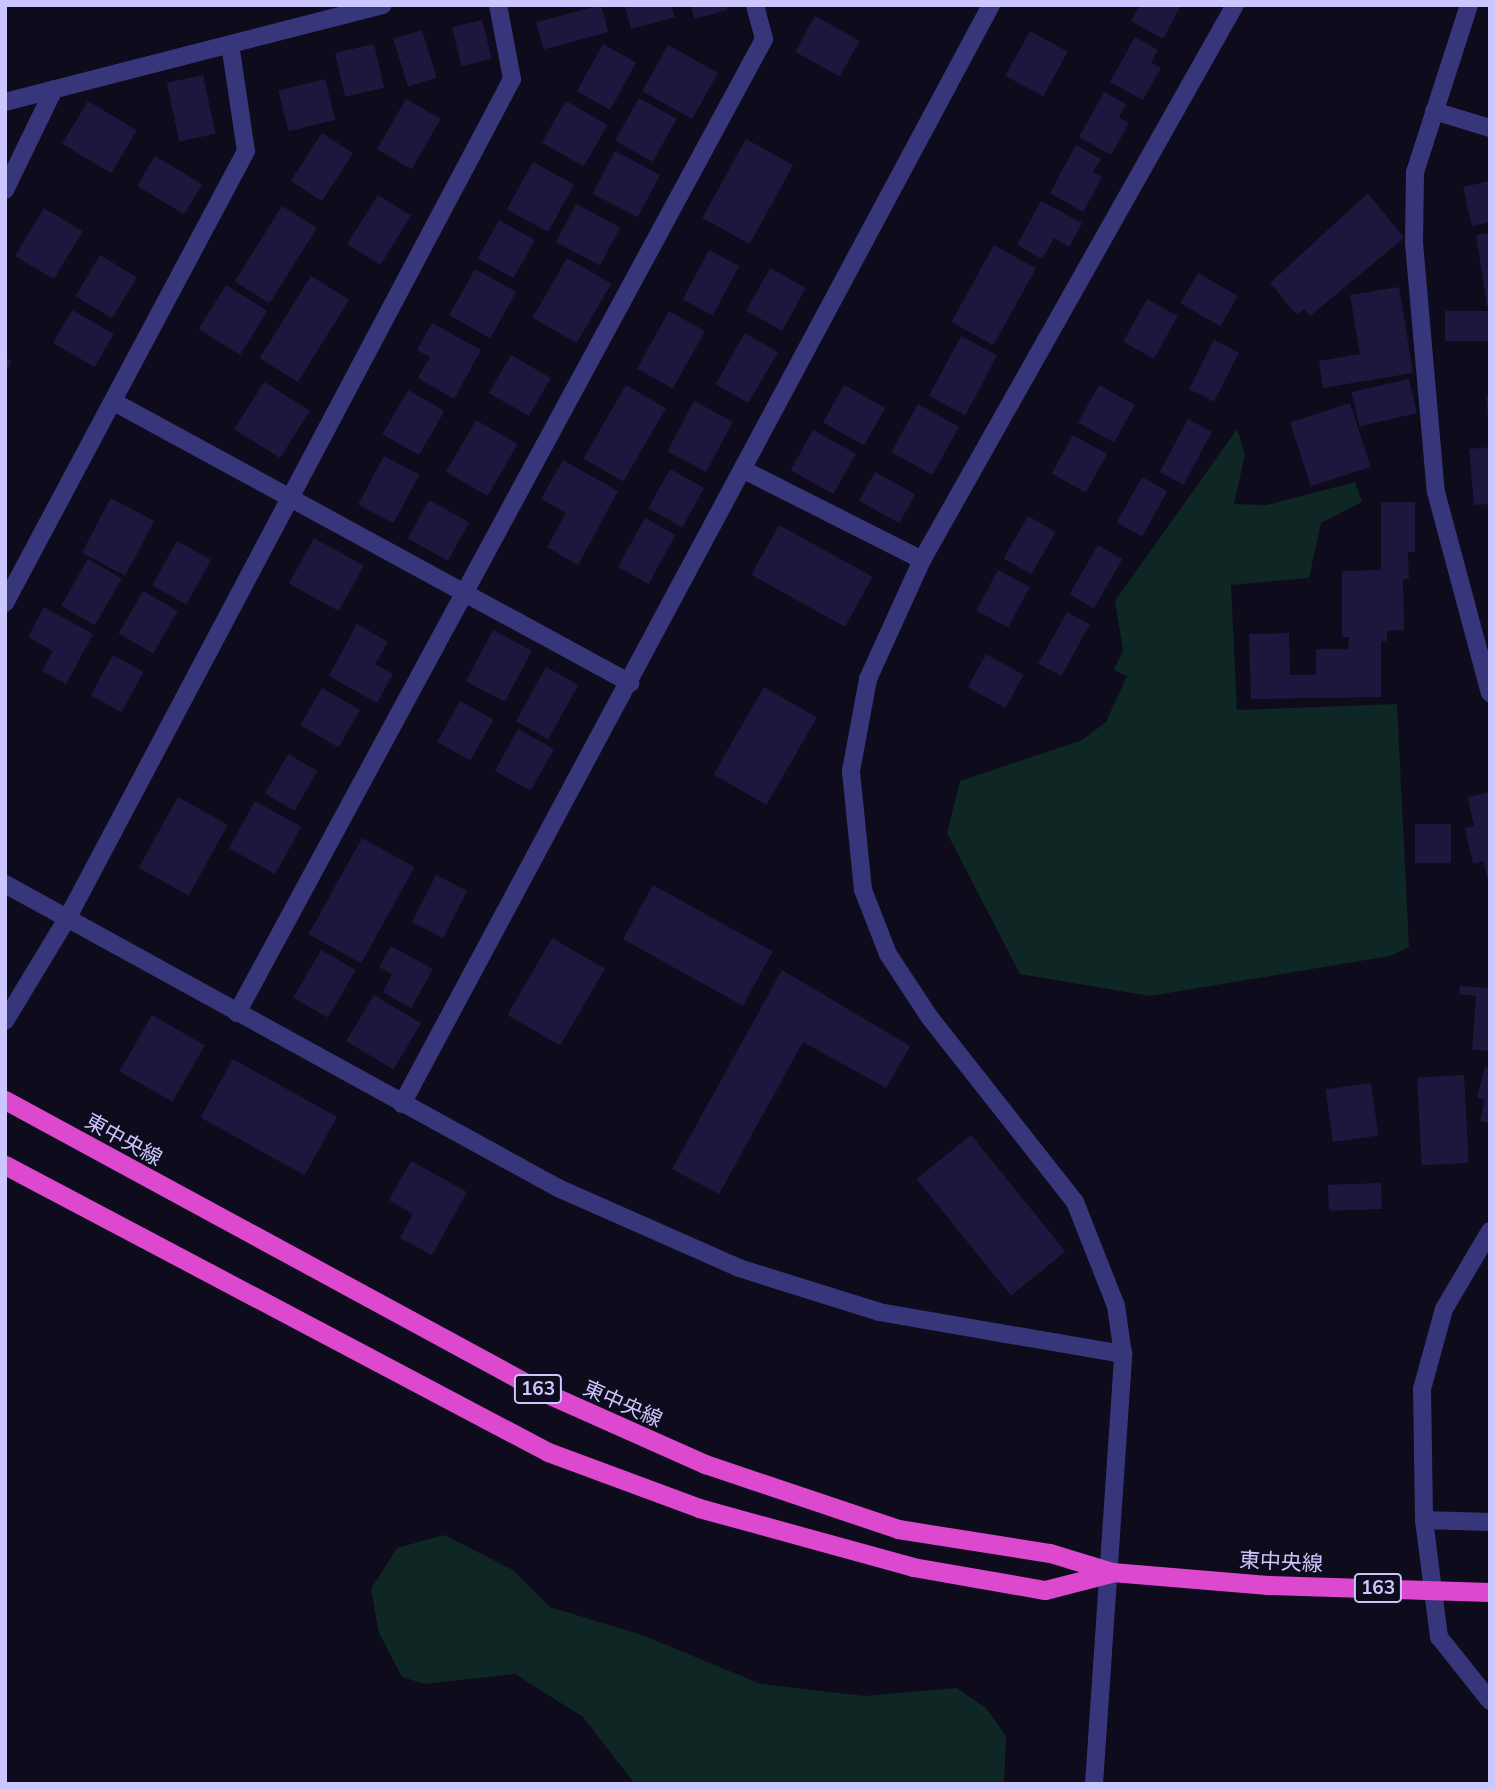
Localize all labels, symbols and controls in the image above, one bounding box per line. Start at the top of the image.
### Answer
street label: 東中央線 [81,1108,167,1170]
road number: 163 [514,1373,562,1404]
street label: 東中央線 [580,1374,666,1432]
street label: 東中央線 [1238,1546,1324,1576]
road number: 163 [1354,1572,1402,1604]

